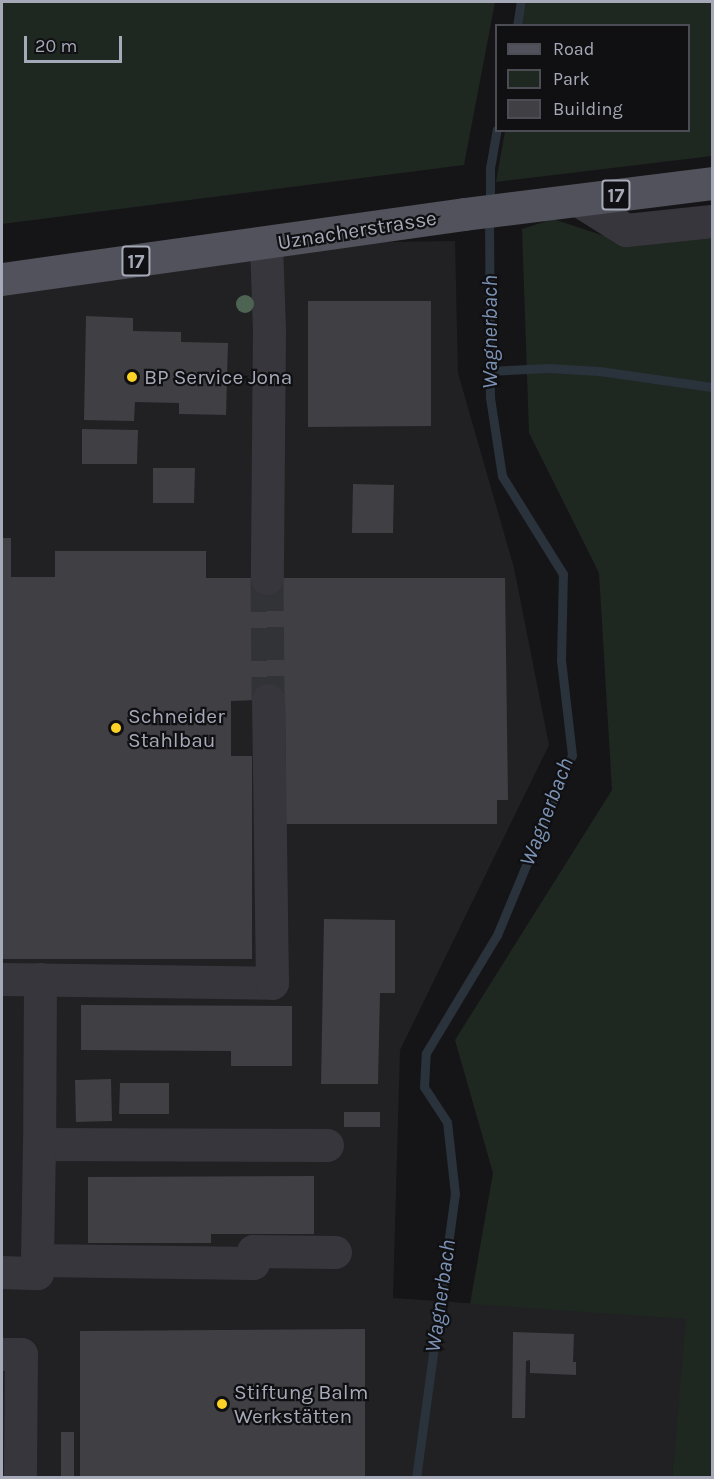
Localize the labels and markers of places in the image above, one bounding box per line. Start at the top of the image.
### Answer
place label: BP Service Jona [144,364,292,390]
marker: BP Service Jona [125,370,139,384]
place label: Schneider Stahlbau [128,703,225,753]
marker: Schneider Stahlbau [109,721,123,735]
place label: Stiftung Balm Werkstätten [234,1379,368,1429]
marker: Stiftung Balm Werkstätten [215,1397,229,1411]

